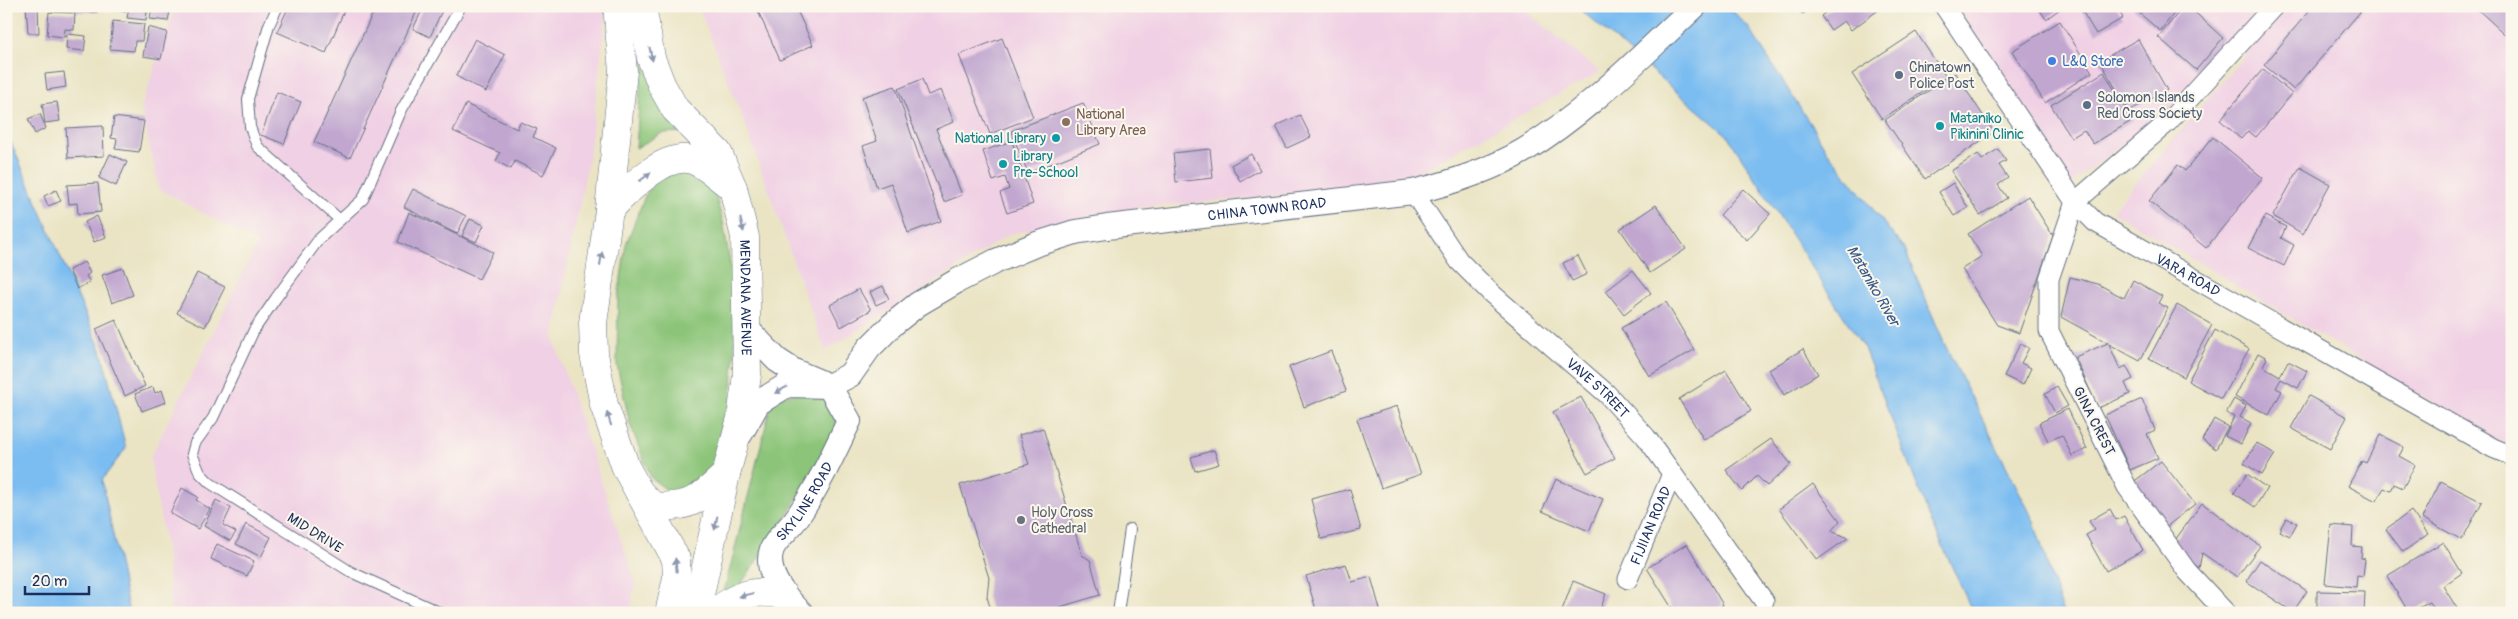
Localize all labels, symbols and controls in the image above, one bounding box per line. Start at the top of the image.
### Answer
one-way arrow [647,47,655,62]
place label: L&Q Store [2062,53,2123,70]
marker: L&Q Store [2046,55,2058,67]
place label: Chinatown Police Post [1909,59,1975,92]
marker: Chinatown Police Post [1893,69,1905,81]
place label: Solomon Islands Red Cross Society [2097,89,2202,122]
marker: Solomon Islands Red Cross Society [2081,99,2093,111]
place label: National Library Area [1076,106,1146,139]
place label: Mataniko Pikinini Clinic [1950,110,2024,143]
marker: National Library Area [1060,116,1072,128]
marker: Mataniko Pikinini Clinic [1934,120,1946,132]
place label: National Library [954,130,1046,147]
marker: National Library [1050,132,1062,144]
place label: Library Pre-School [1013,148,1078,181]
marker: Library Pre-School [997,158,1009,170]
one-way arrow [638,172,652,182]
street label: CHINA TOWN ROAD [1207,193,1327,224]
one-way arrow [738,217,746,232]
street label: MENDANA AVENUE [737,240,755,356]
water label: Mataniko River [1842,242,1905,331]
one-way arrow [598,250,606,266]
street label: VARA ROAD [2153,250,2224,300]
street label: VAVE STREET [1563,354,1633,421]
street label: GINA CREST [2069,384,2119,458]
one-way arrow [774,386,788,394]
one-way arrow [604,411,612,426]
street label: SKYLINE ROAD [772,459,836,544]
street label: FIJIIAN ROAD [1626,484,1674,567]
place label: Holy Cross Cathedral [1031,504,1094,537]
street label: MID DRIVE [284,509,346,557]
marker: Holy Cross Cathedral [1015,514,1027,526]
one-way arrow [712,516,720,532]
one-way arrow [672,557,680,573]
scale bar [25,564,89,596]
text: 20 m [32,572,67,591]
one-way arrow [739,591,754,599]

